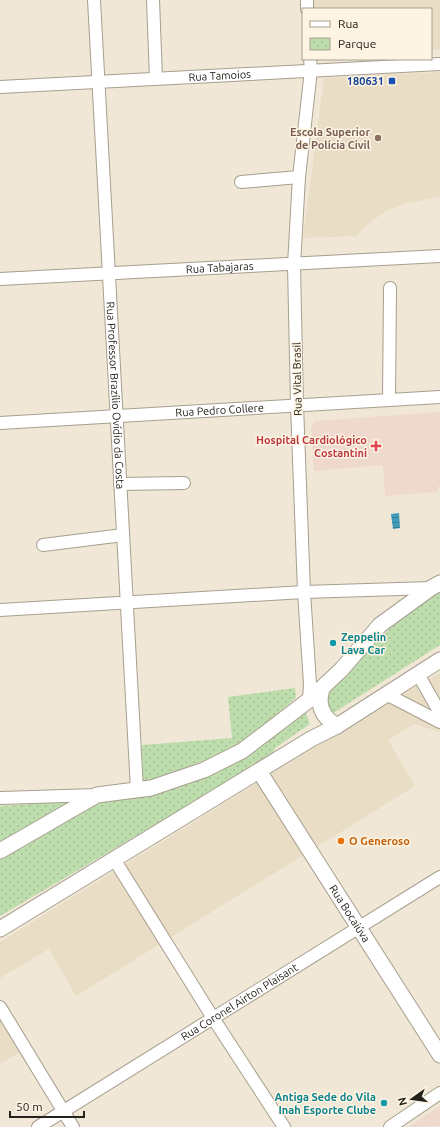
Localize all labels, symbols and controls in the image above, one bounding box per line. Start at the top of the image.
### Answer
legend [302,8,432,60]
text: Rua [338,17,359,30]
text: Parque [338,37,376,50]
street label: Rua Tamoios [188,68,251,83]
place label: 180631 [347,75,384,87]
marker: 180631 [387,76,397,86]
place label: Escola Superior de Polícia Civil [290,126,371,151]
marker: Escola Superior de Polícia Civil [373,133,383,143]
street label: Rua Tabajaras [186,260,254,275]
street label: Rua Professor Brazílio Ovídio da Costa [104,301,127,490]
street label: Rua Vital Brasil [290,342,304,416]
street label: Rua Pedro Collere [175,401,264,419]
place label: Hospital Cardiológico Costantini [256,434,367,459]
marker: Hospital Cardiológico Costantini [370,440,382,452]
place label: Zeppelin Lava Car [341,631,386,656]
marker: Zeppelin Lava Car [328,638,338,648]
place label: O Generoso [349,835,410,847]
marker: O Generoso [336,836,346,846]
street label: Rua Bocaiúva [327,883,372,944]
street label: Rua Coronel Airton Plaisant [179,961,300,1043]
north arrow [392,1079,432,1119]
place label: Antiga Sede do Vila Inah Esporte Clube [274,1091,376,1116]
scale bar [10,1093,84,1119]
text: N [395,1096,409,1107]
marker: Antiga Sede do Vila Inah Esporte Clube [379,1098,389,1108]
text: 50 m [16,1100,43,1113]

